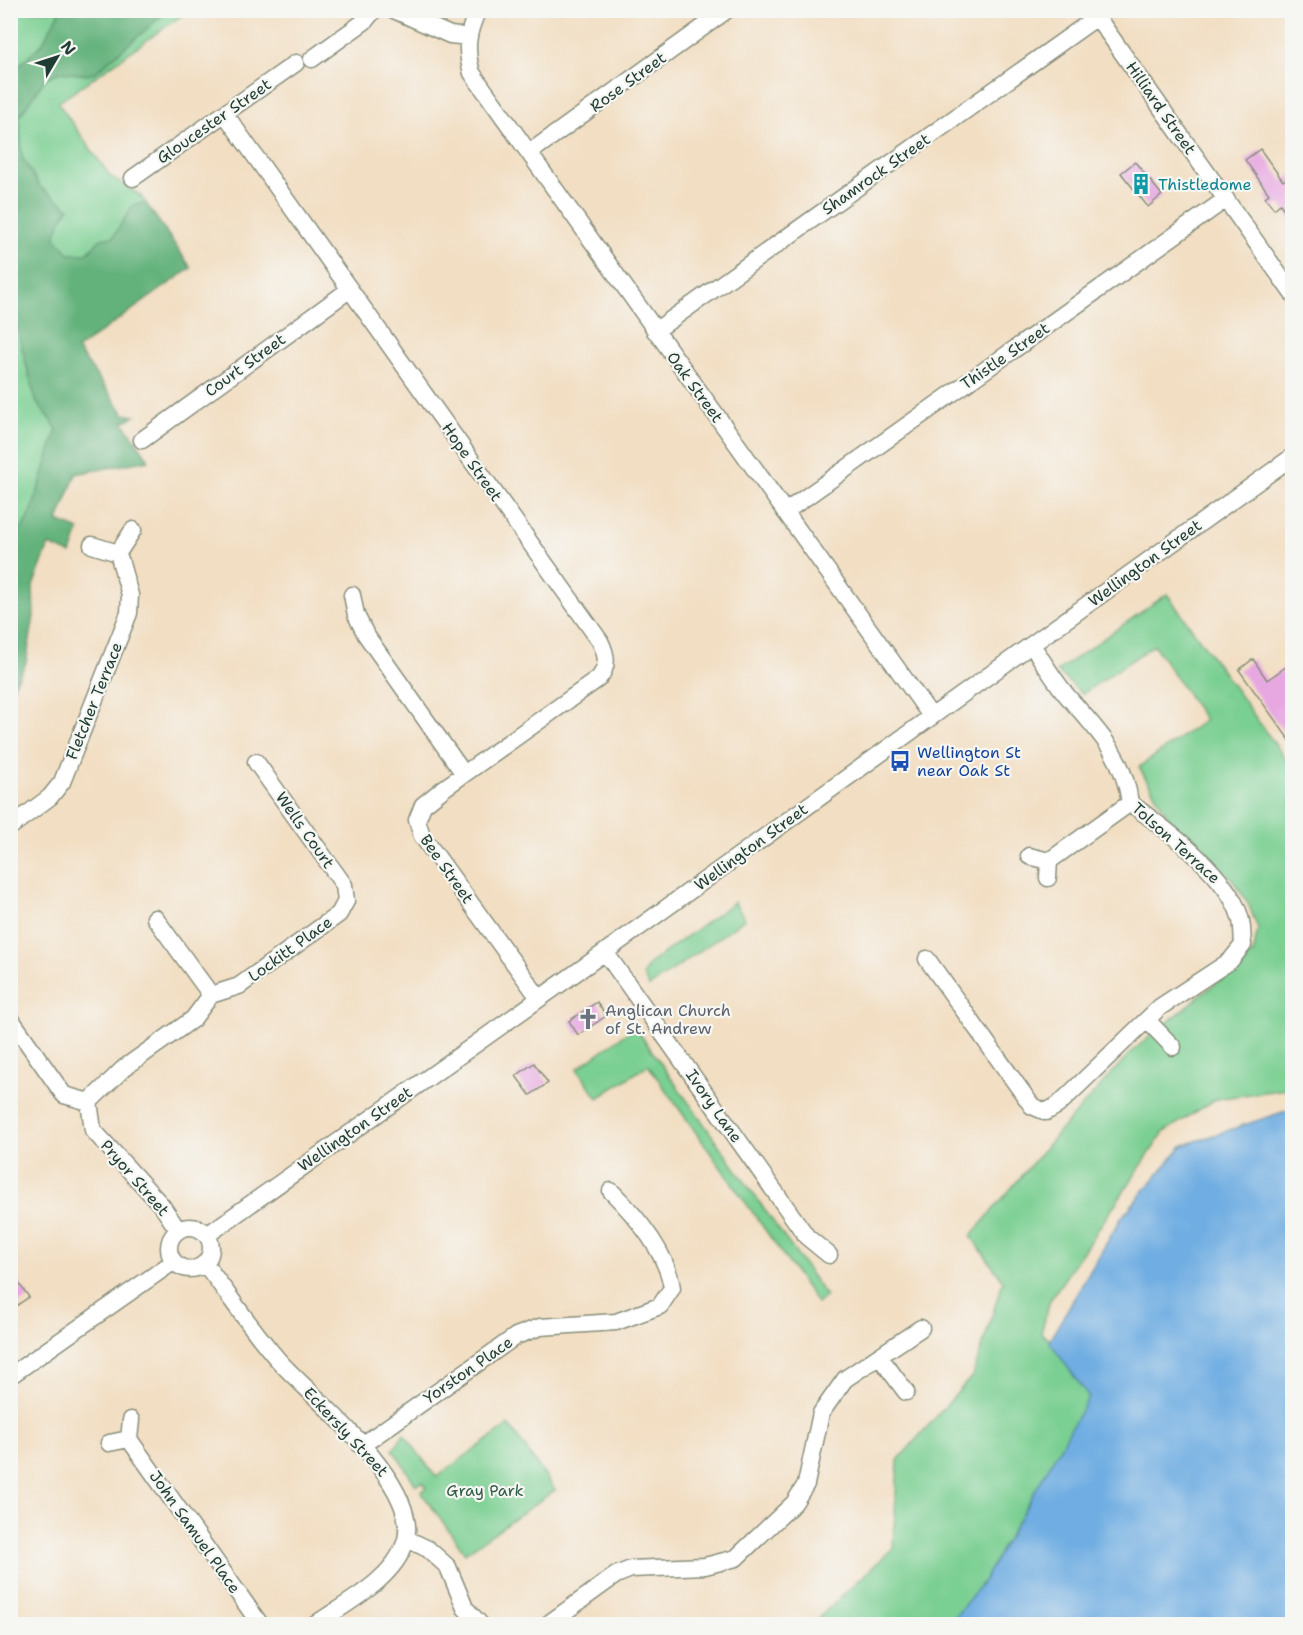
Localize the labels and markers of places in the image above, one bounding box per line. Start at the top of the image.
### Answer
building icon: Thistledome [1129,172,1153,196]
place label: Thistledome [1158,174,1252,195]
place label: Wellington St near Oak St [917,742,1021,781]
bus stop icon: Wellington St near Oak St [888,749,912,773]
place label: Anglican Church of St. Andrew [605,1000,731,1039]
church icon: Anglican Church of St. Andrew [576,1007,600,1031]

